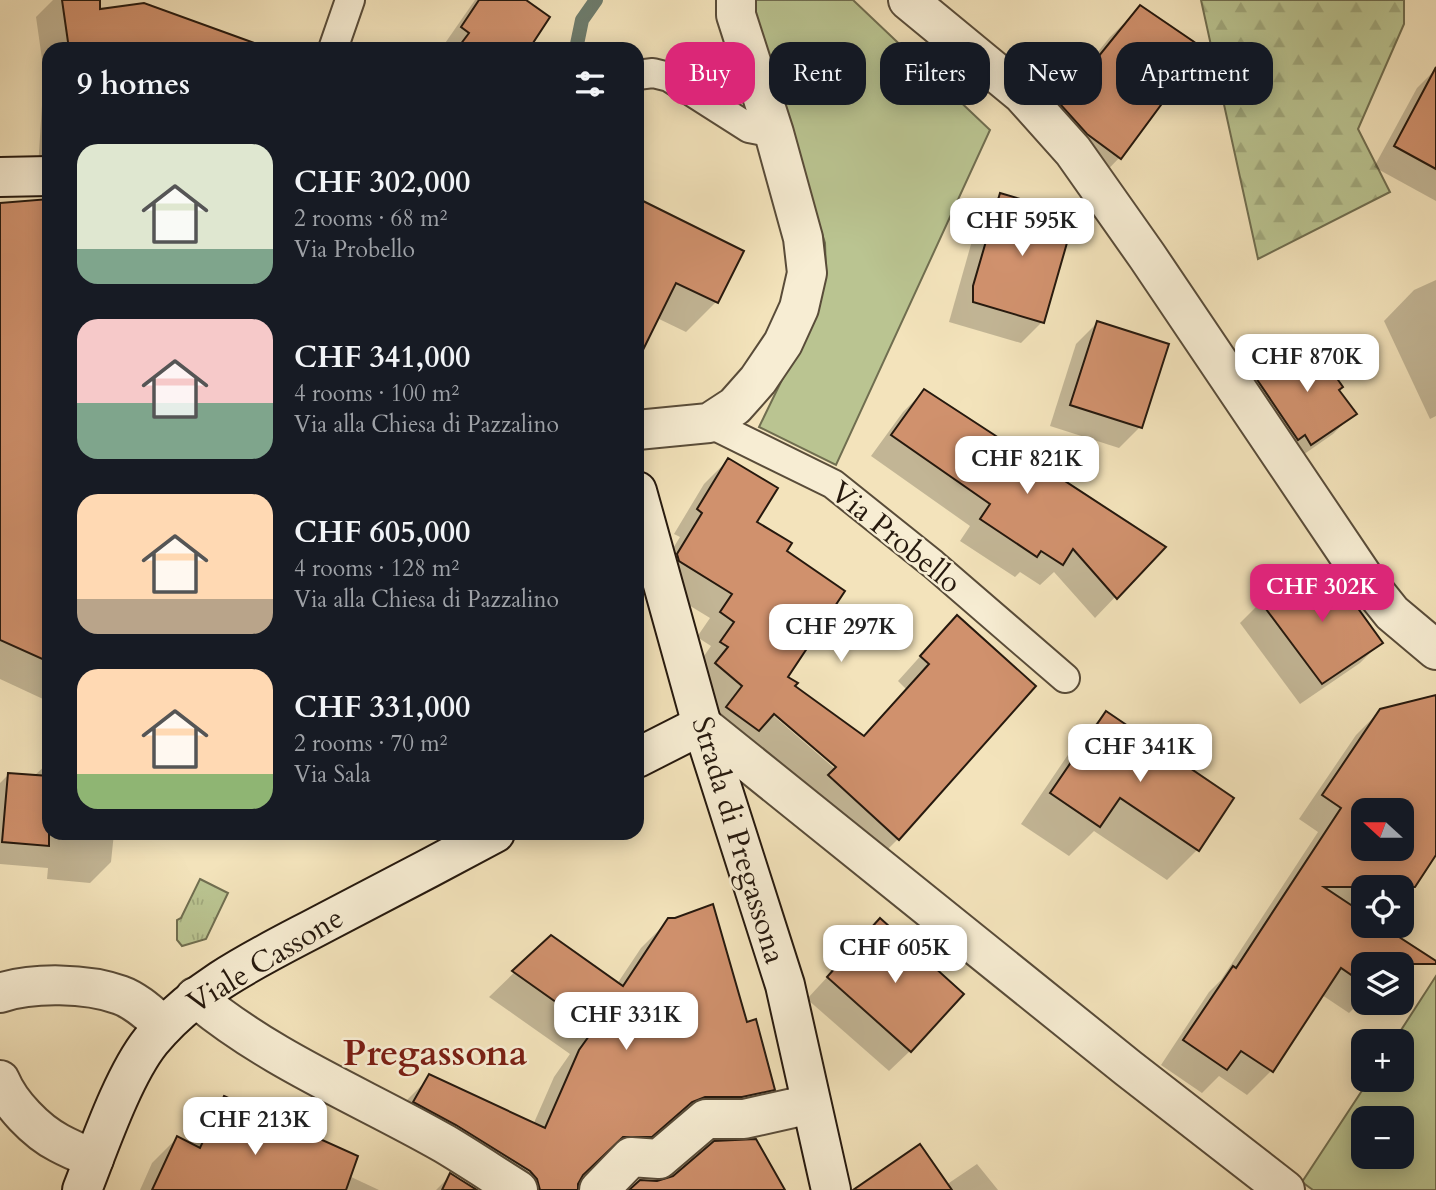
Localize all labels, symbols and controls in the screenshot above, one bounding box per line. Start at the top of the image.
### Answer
chip: Buy [665,42,755,105]
chip: Rent [769,42,866,105]
chip: Filters [880,42,990,105]
chip: New [1004,42,1102,105]
chip: Apartment [1116,42,1273,105]
text: 9 homes [77,64,190,105]
icon: filters [571,65,609,103]
text: CHF 302,000 [294,162,470,203]
icon: home [133,172,217,256]
pin: CHF 595K [950,198,1094,258]
text: 2 rooms · 68 m² [294,203,447,234]
text: CHF 595K [966,205,1078,236]
text: Via Probello [294,234,415,265]
pin: CHF 870K [1235,334,1379,394]
text: CHF 341,000 [294,337,470,378]
text: CHF 870K [1251,341,1363,372]
icon: home [133,347,217,431]
text: 4 rooms · 100 m² [294,378,459,409]
text: Via alla Chiesa di Pazzalino [294,409,559,440]
pin: CHF 821K [955,436,1099,496]
text: CHF 821K [971,443,1083,474]
street label: Via Probello [822,472,970,603]
text: CHF 605,000 [294,512,470,553]
icon: home [133,522,217,606]
text: 4 rooms · 128 m² [294,553,459,584]
pin: CHF 302K [1250,564,1394,624]
text: CHF 302K [1266,571,1378,602]
text: Via alla Chiesa di Pazzalino [294,584,559,615]
pin: CHF 297K [769,604,913,664]
text: CHF 297K [785,611,897,642]
text: CHF 331,000 [294,687,470,728]
icon: home [133,697,217,781]
street label: Strada di Pregassona [681,712,796,969]
pin: CHF 341K [1068,724,1212,784]
text: 2 rooms · 70 m² [294,728,447,759]
text: CHF 341K [1084,731,1196,762]
text: Via Sala [294,759,371,790]
north arrow [1351,798,1414,861]
map controls [1351,798,1414,1169]
button: locate [1351,875,1414,938]
street label: Viale Cassone [179,898,351,1023]
pin: CHF 605K [823,926,967,985]
text: CHF 605K [839,932,951,963]
button: layers [1351,952,1414,1015]
pin: CHF 331K [554,992,698,1052]
text: CHF 331K [570,999,682,1030]
district label: Pregassona [343,1028,527,1078]
button: + [1351,1029,1414,1092]
pin: CHF 213K [183,1098,327,1157]
text: CHF 213K [199,1104,311,1135]
button: − [1351,1106,1414,1169]

